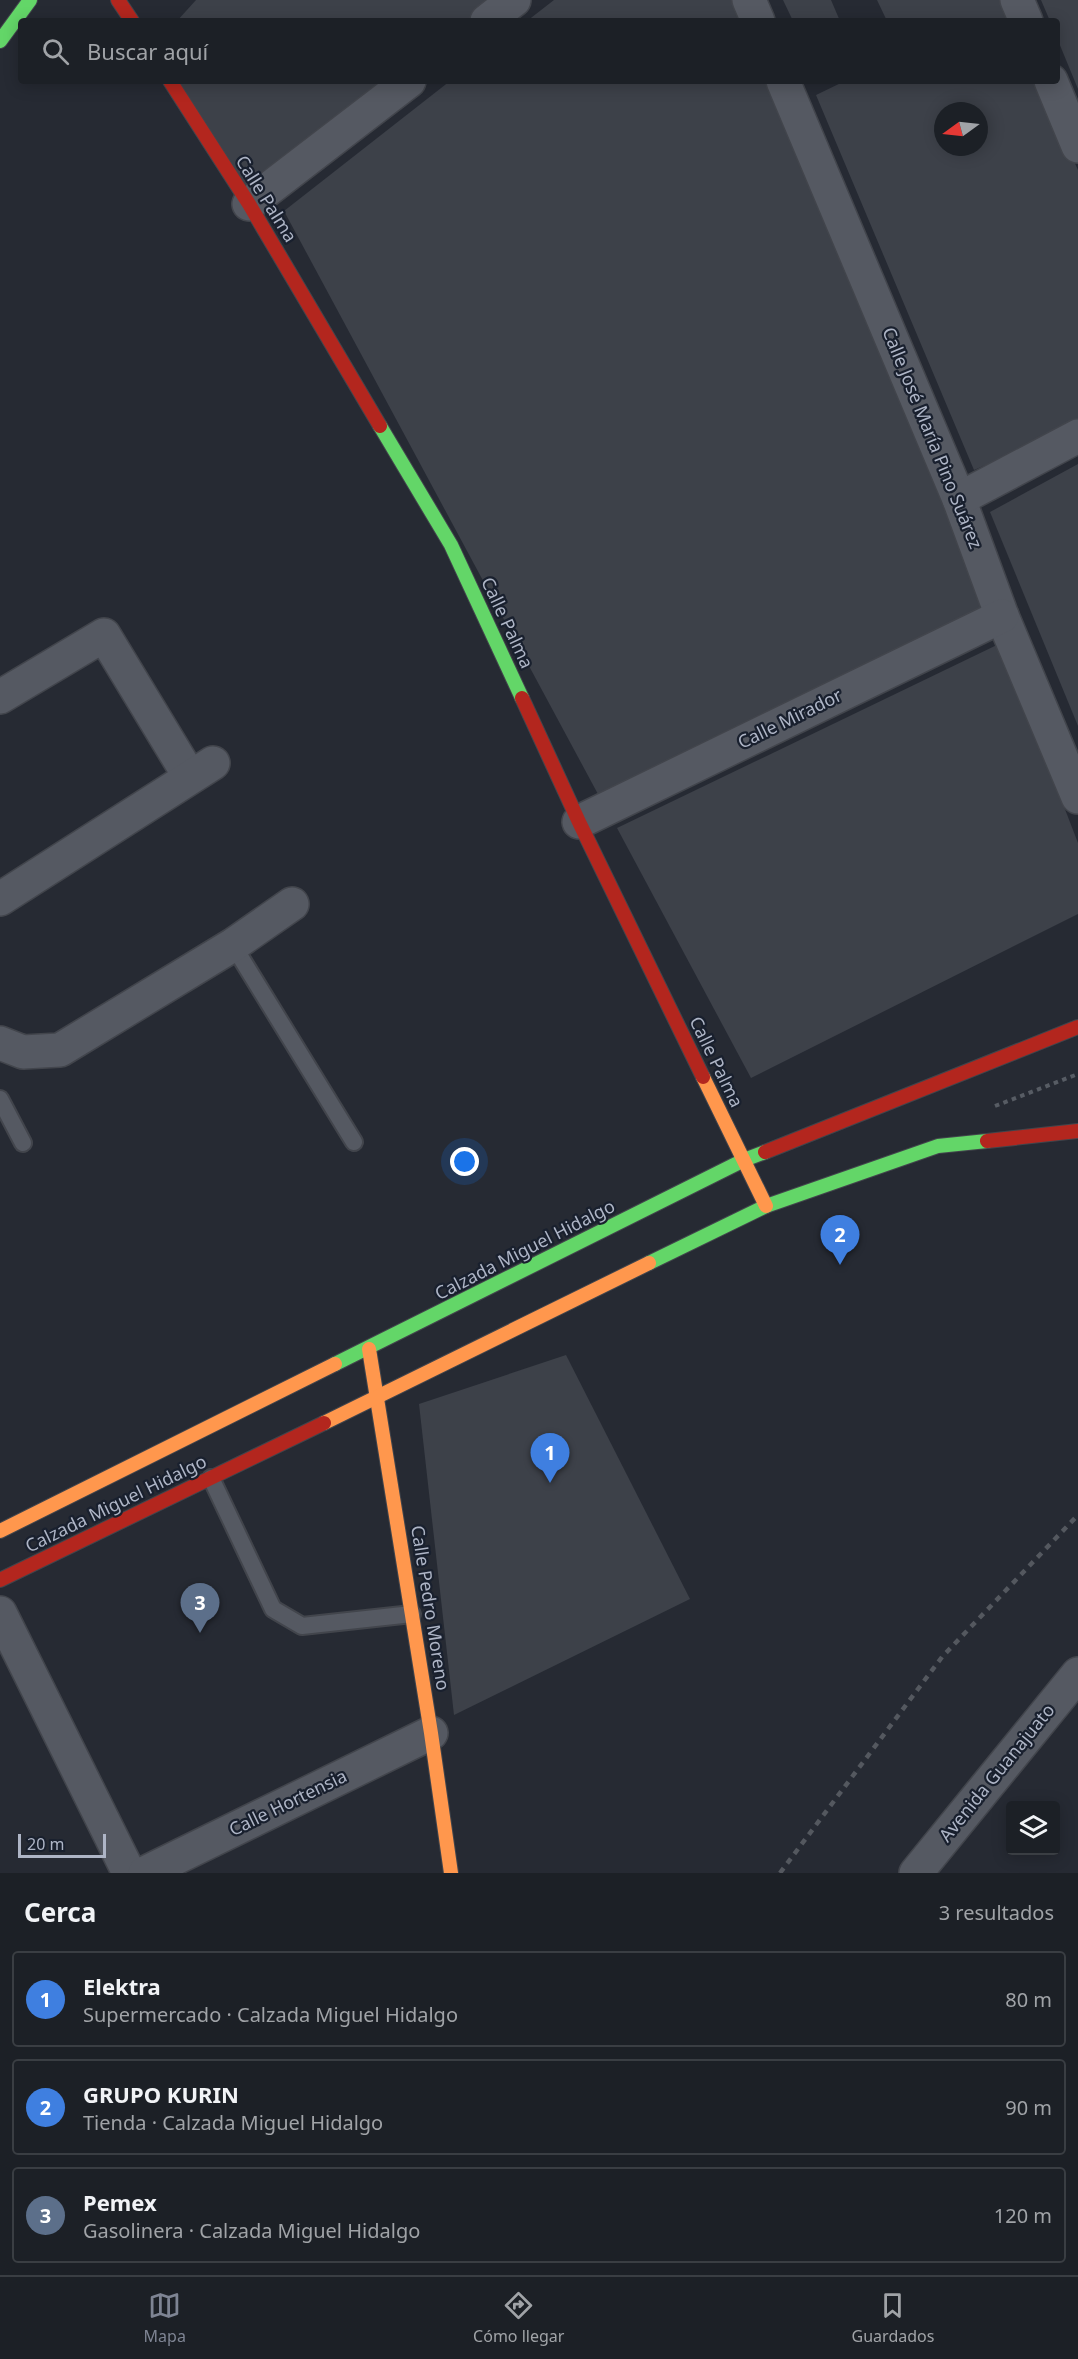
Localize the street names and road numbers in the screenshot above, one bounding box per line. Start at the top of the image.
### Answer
street label: Calle Palma [231,150,303,246]
street label: Calle José María Pino Suárez [877,323,988,552]
street label: Calle Palma [476,573,540,672]
street label: Calle Mirador [733,682,846,754]
street label: Calle Palma [685,1012,749,1111]
street label: Calzada Miguel Hidalgo [430,1193,619,1305]
street label: Calzada Miguel Hidalgo [21,1449,210,1557]
street label: Calle Pedro Moreno [406,1524,456,1692]
street label: Avenida Guanajuato [933,1698,1059,1846]
street label: Calle Hortensia [225,1763,351,1841]

